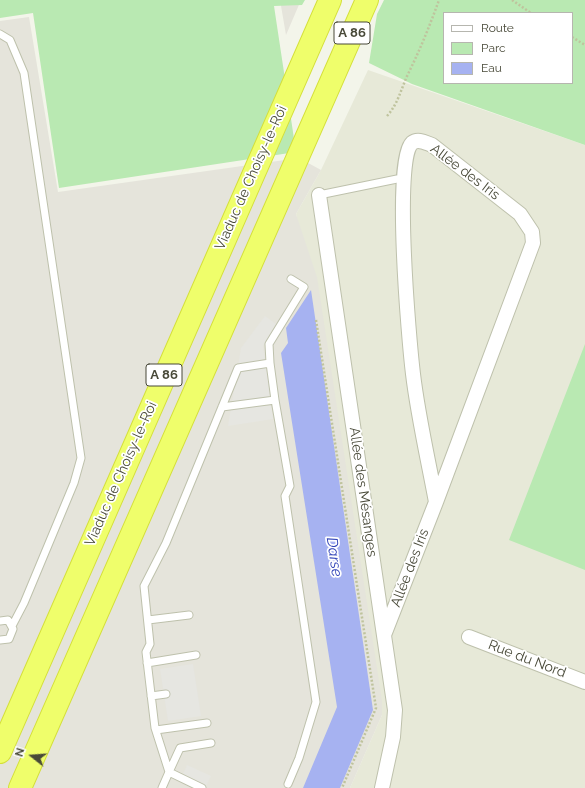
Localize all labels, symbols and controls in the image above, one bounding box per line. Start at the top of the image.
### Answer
legend [443,12,573,84]
text: Route [481,21,514,35]
road number: A 86 [334,22,370,44]
text: Parc [481,41,506,55]
text: Eau [481,61,502,75]
street label: Viaduc de Choisy-le-Roi [212,103,290,253]
street label: Allée des Iris [427,140,503,204]
road number: A 86 [146,364,182,386]
street label: Viaduc de Choisy-le-Roi [82,399,160,549]
street label: Allée des Mésanges [346,426,380,558]
street label: Allée des Iris [387,526,433,610]
water label: Darse [322,536,346,578]
street label: Rue du Nord [486,636,568,682]
north arrow [12,736,52,776]
text: N [13,746,27,758]

